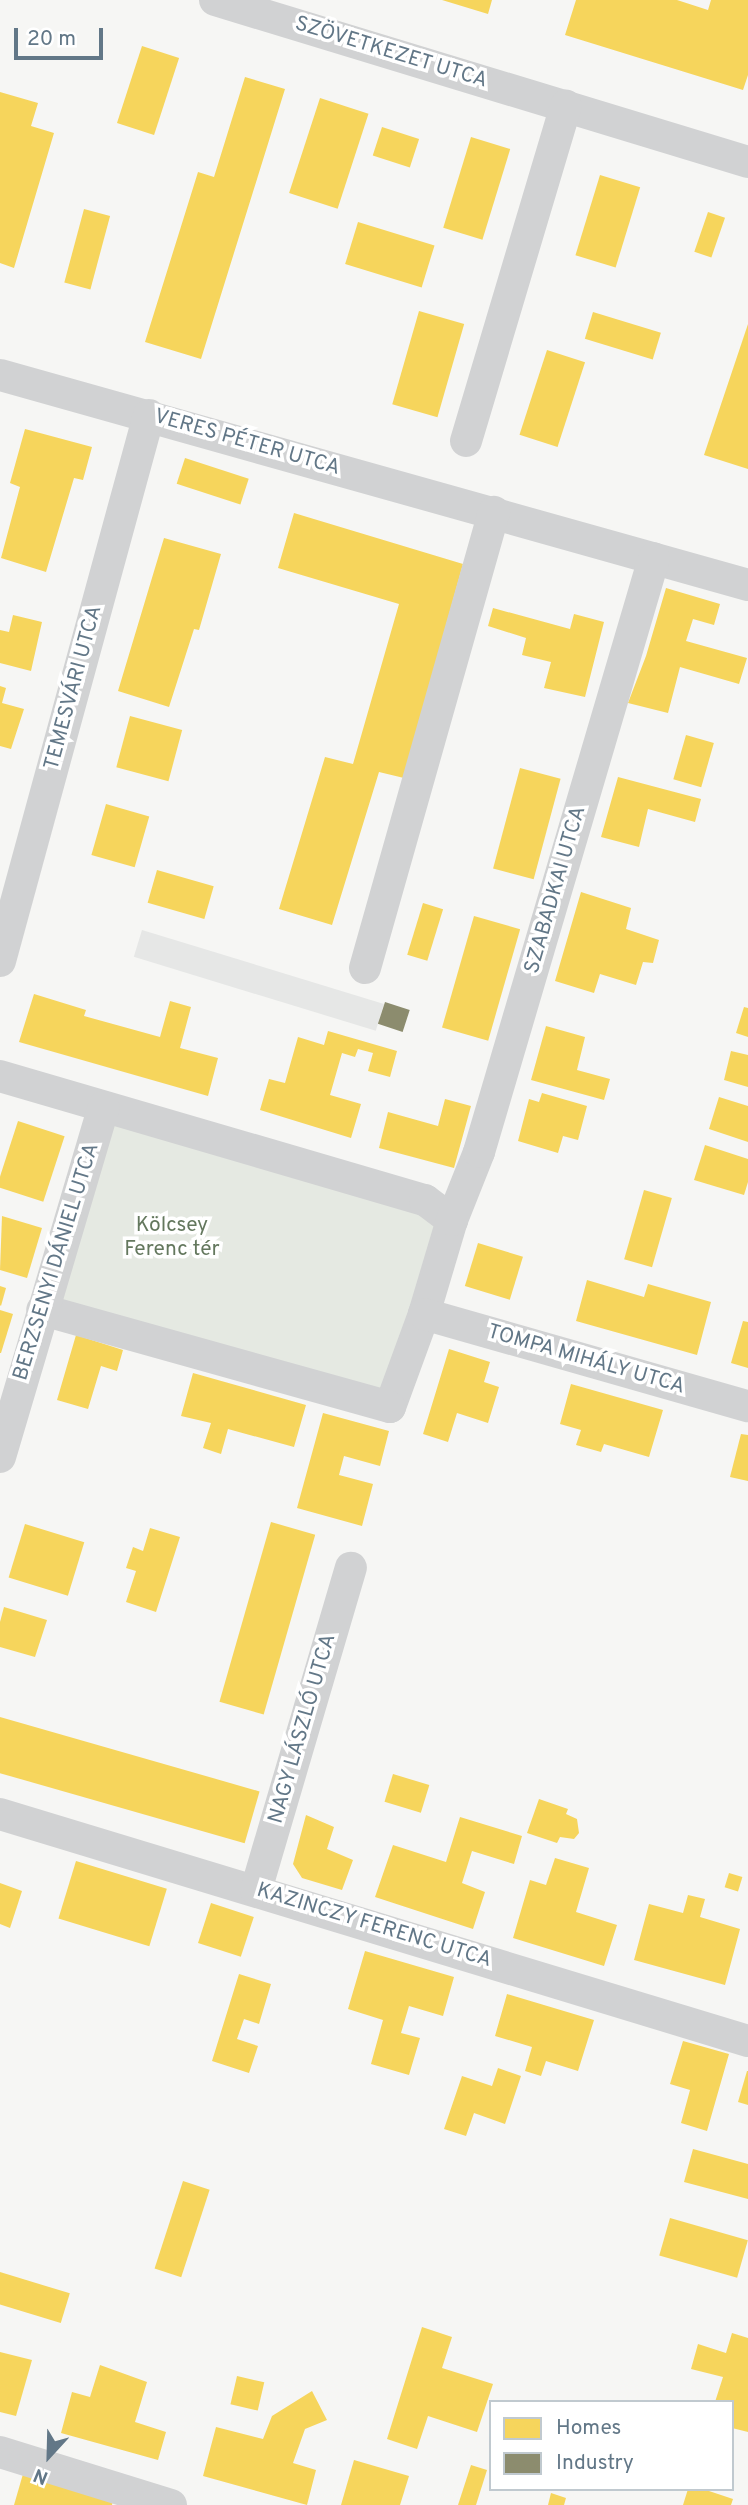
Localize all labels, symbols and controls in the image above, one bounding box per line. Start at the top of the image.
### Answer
street label: SZÖVETKEZET UTCA [291,12,491,94]
scale bar [18,14,107,58]
text: 20 m [27,26,76,53]
street label: VERES PÉTER UTCA [151,404,343,482]
street label: TEMESVÁRI UTCA [40,603,108,773]
street label: SZABADKAI UTCA [520,803,592,977]
street label: BERZSENYI DÁNIEL UTCA [9,1140,105,1384]
park label: Kölcsey Ferenc tér [124,1213,220,1263]
street label: TOMPA MIHÁLY UTCA [484,1320,688,1400]
street label: NAGY LÁSZLÓ UTCA [264,1631,342,1827]
street label: KAZINCZY FERENC UTCA [253,1878,495,1974]
legend [489,2400,734,2491]
text: Homes [556,2415,621,2442]
north arrow [14,2421,84,2491]
text: Industry [556,2450,634,2477]
text: N [30,2462,52,2489]

